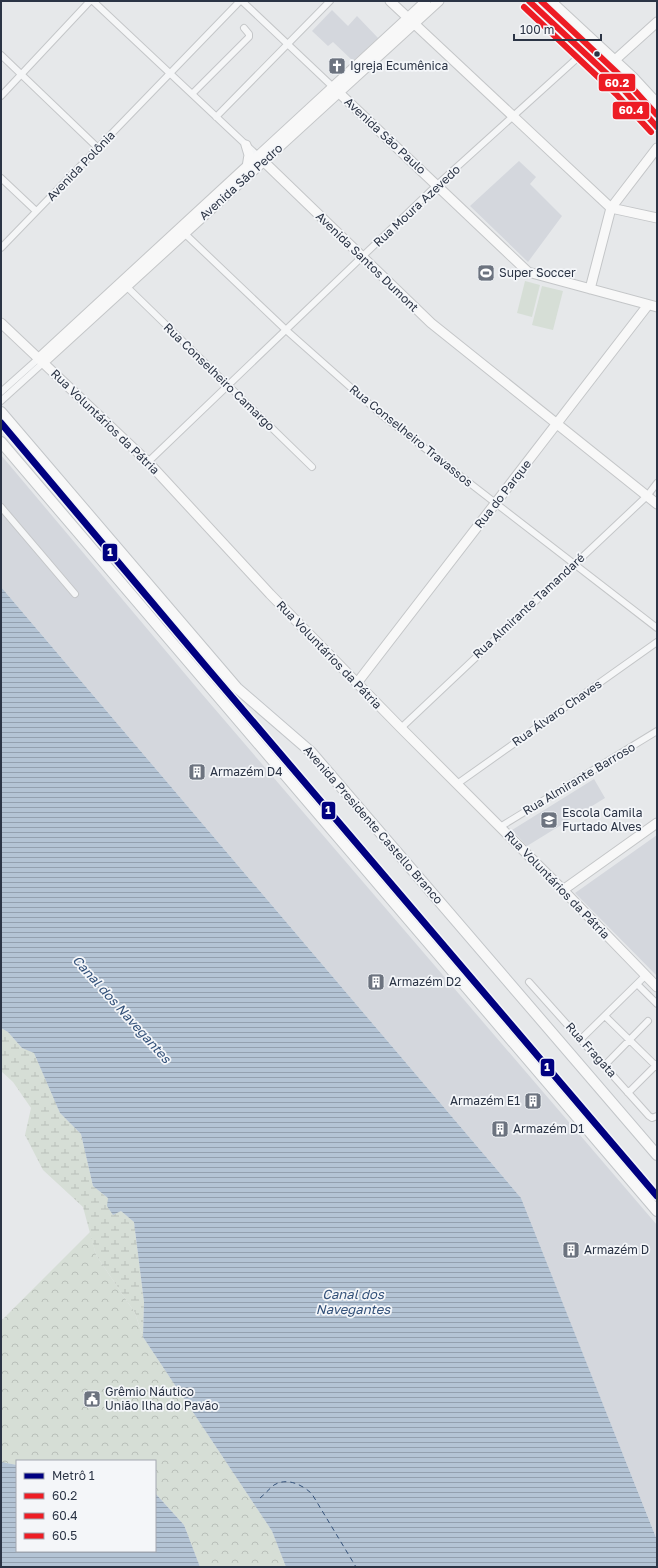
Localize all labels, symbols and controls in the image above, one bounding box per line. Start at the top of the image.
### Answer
scale bar [514,16,601,42]
text: 100 m [520,22,554,37]
unlabelled marker [592,49,602,59]
church icon: Igreja Ecumênica [327,56,347,76]
place label: Igreja Ecumênica [350,58,448,73]
line badge: 60.2 [598,73,636,92]
text: 60.2 [605,76,629,89]
street label: Avenida São Paulo [342,94,429,177]
line badge: 60.4 [612,101,650,120]
text: 60.4 [619,103,643,116]
street label: Avenida Polônia [43,127,118,204]
street label: Avenida São Pedro [196,140,285,223]
street label: Rua Moura Azevedo [370,162,463,250]
street label: Avenida Santos Dumont [313,209,422,315]
sports icon: Super Soccer [476,263,496,283]
place label: Super Soccer [499,265,576,280]
street label: Rua Conselheiro Camargo [161,320,278,434]
street label: Rua Voluntários da Pátria [48,366,163,477]
street label: Rua Conselheiro Travassos [347,381,476,490]
street label: Rua do Parque [471,456,534,531]
line badge: 1 [102,543,118,562]
text: 1 [107,545,113,558]
street label: Rua Almirante Tamandaré [470,550,588,661]
street label: Rua Voluntários da Pátria [274,597,385,712]
street label: Rua Álvaro Chaves [509,676,604,749]
street label: Rua Almirante Barroso [520,739,638,818]
street label: Avenida Presidente Castello Branco [300,742,446,907]
building icon: Armazém D4 [187,762,207,782]
place label: Armazém D4 [210,764,283,779]
line badge: 1 [321,801,336,820]
text: 1 [325,803,331,816]
place label: Escola Camila Furtado Alves [562,805,642,834]
school or university icon: Escola Camila Furtado Alves [539,810,559,830]
street label: Rua Voluntários da Pátria [502,827,613,942]
water label: Canal dos Navegantes [69,952,175,1067]
building icon: Armazém D2 [366,972,386,992]
place label: Armazém D2 [389,974,461,989]
street label: Rua Fragata [563,1019,620,1080]
line badge: 1 [540,1058,555,1077]
text: 1 [544,1060,550,1073]
building icon: Armazém E1 [523,1091,543,1111]
place label: Armazém E1 [450,1093,520,1108]
building icon: Armazém D1 [490,1119,510,1139]
place label: Armazém D1 [513,1121,584,1136]
building icon: Armazém D [561,1240,581,1260]
place label: Armazém D [584,1242,649,1257]
water label: Canal dos Navegantes [316,1286,391,1317]
place label: Grêmio Náutico União Ilha do Pavão [105,1384,218,1413]
public building icon: Grêmio Náutico União Ilha do Pavão [82,1389,102,1409]
legend [16,1460,156,1552]
text: Metrô 1 [52,1468,95,1483]
text: 60.2 [52,1488,77,1503]
text: 60.4 [52,1508,78,1523]
text: 60.5 [52,1528,77,1543]

